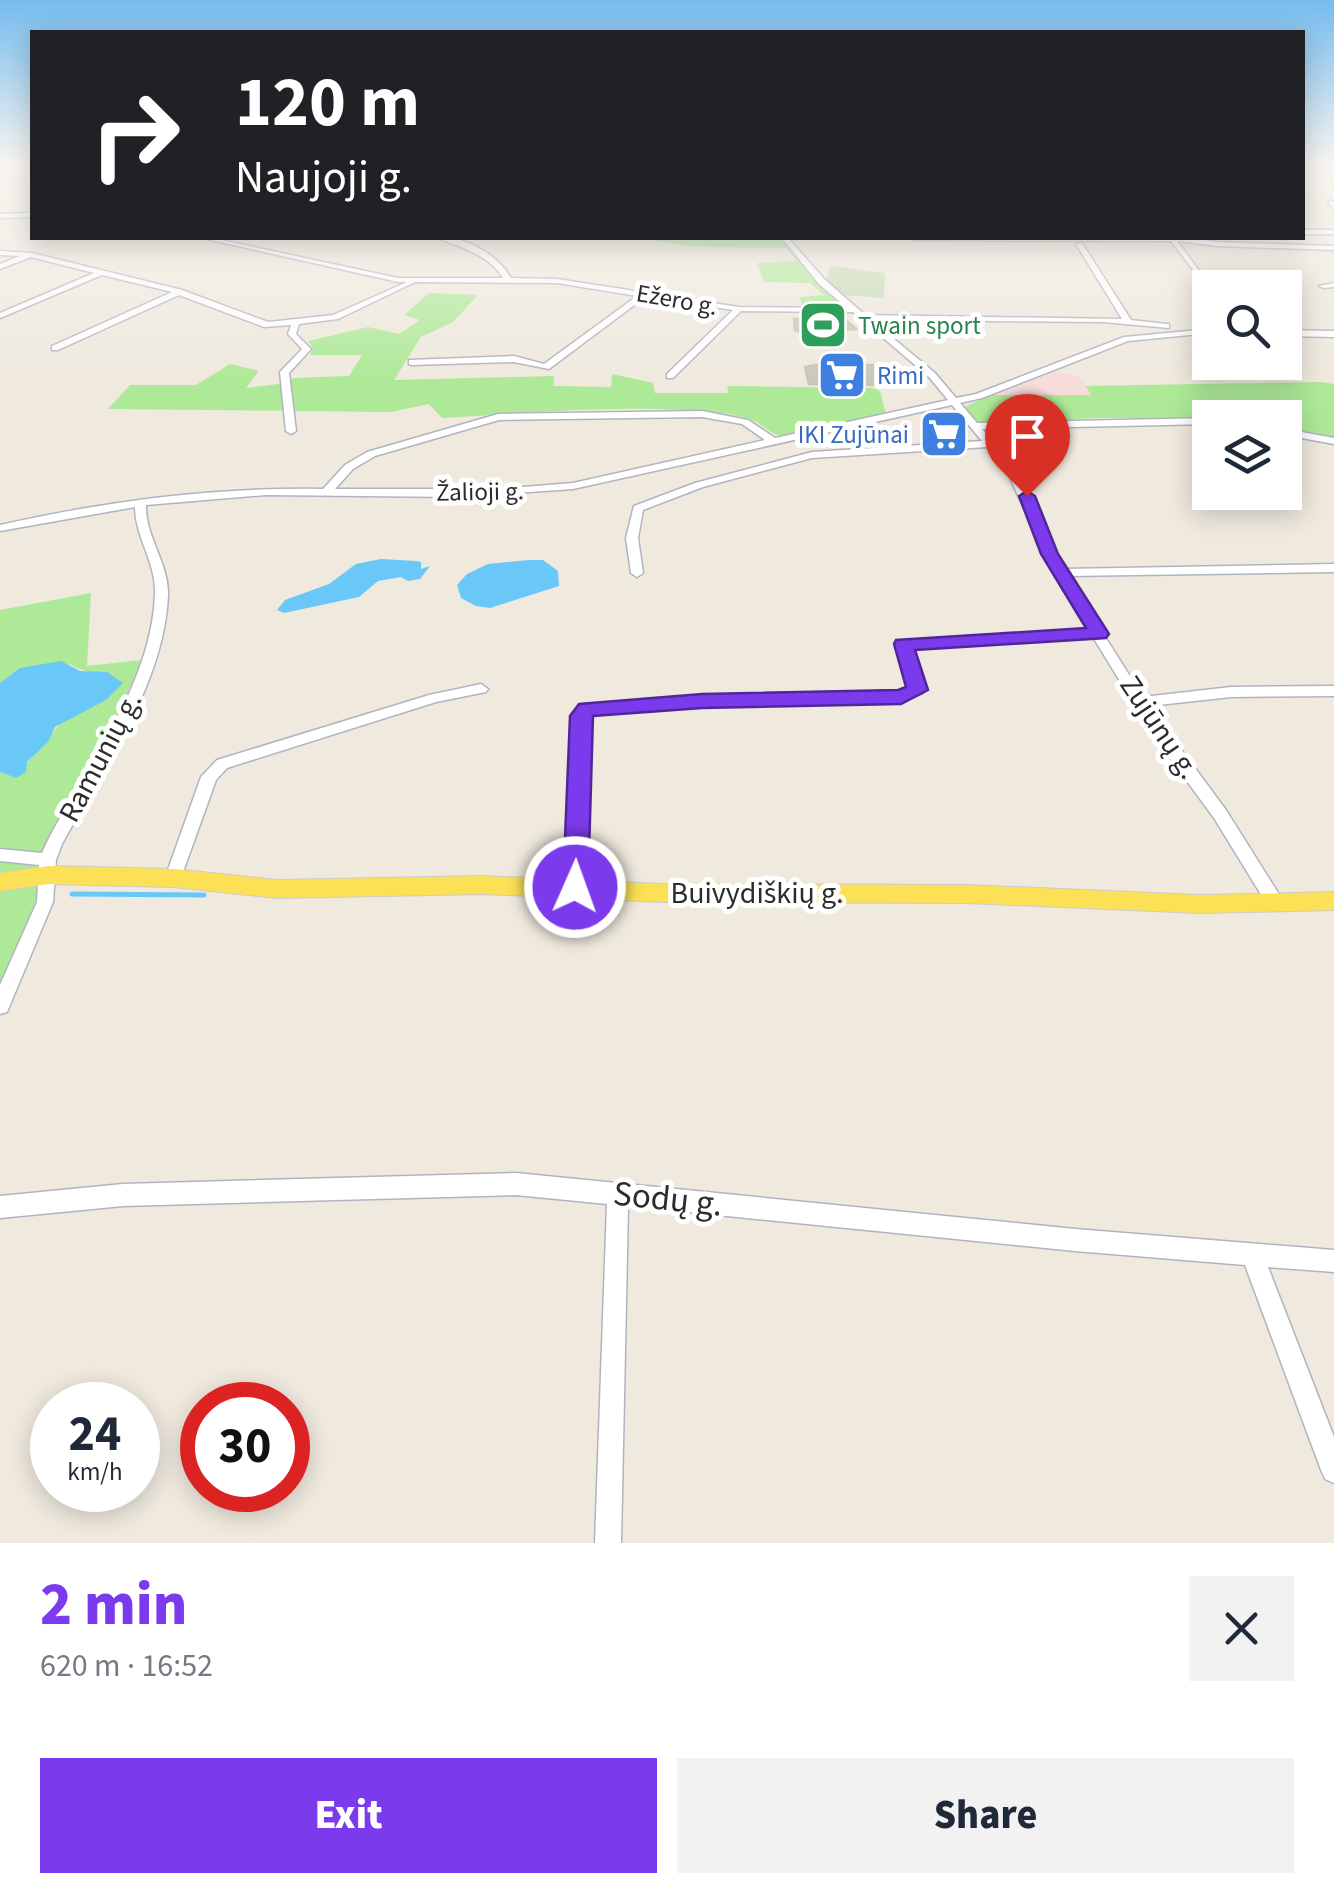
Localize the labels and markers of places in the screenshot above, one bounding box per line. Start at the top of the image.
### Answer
sports icon: Twain sport [797,299,849,351]
place label: Twain sport [858,308,981,344]
supermarket icon: Rimi [816,349,868,401]
place label: Rimi [877,358,924,394]
pin [985,394,1070,497]
supermarket icon: IKI Zujūnai [918,408,970,460]
place label: IKI Zujūnai [798,417,909,453]

